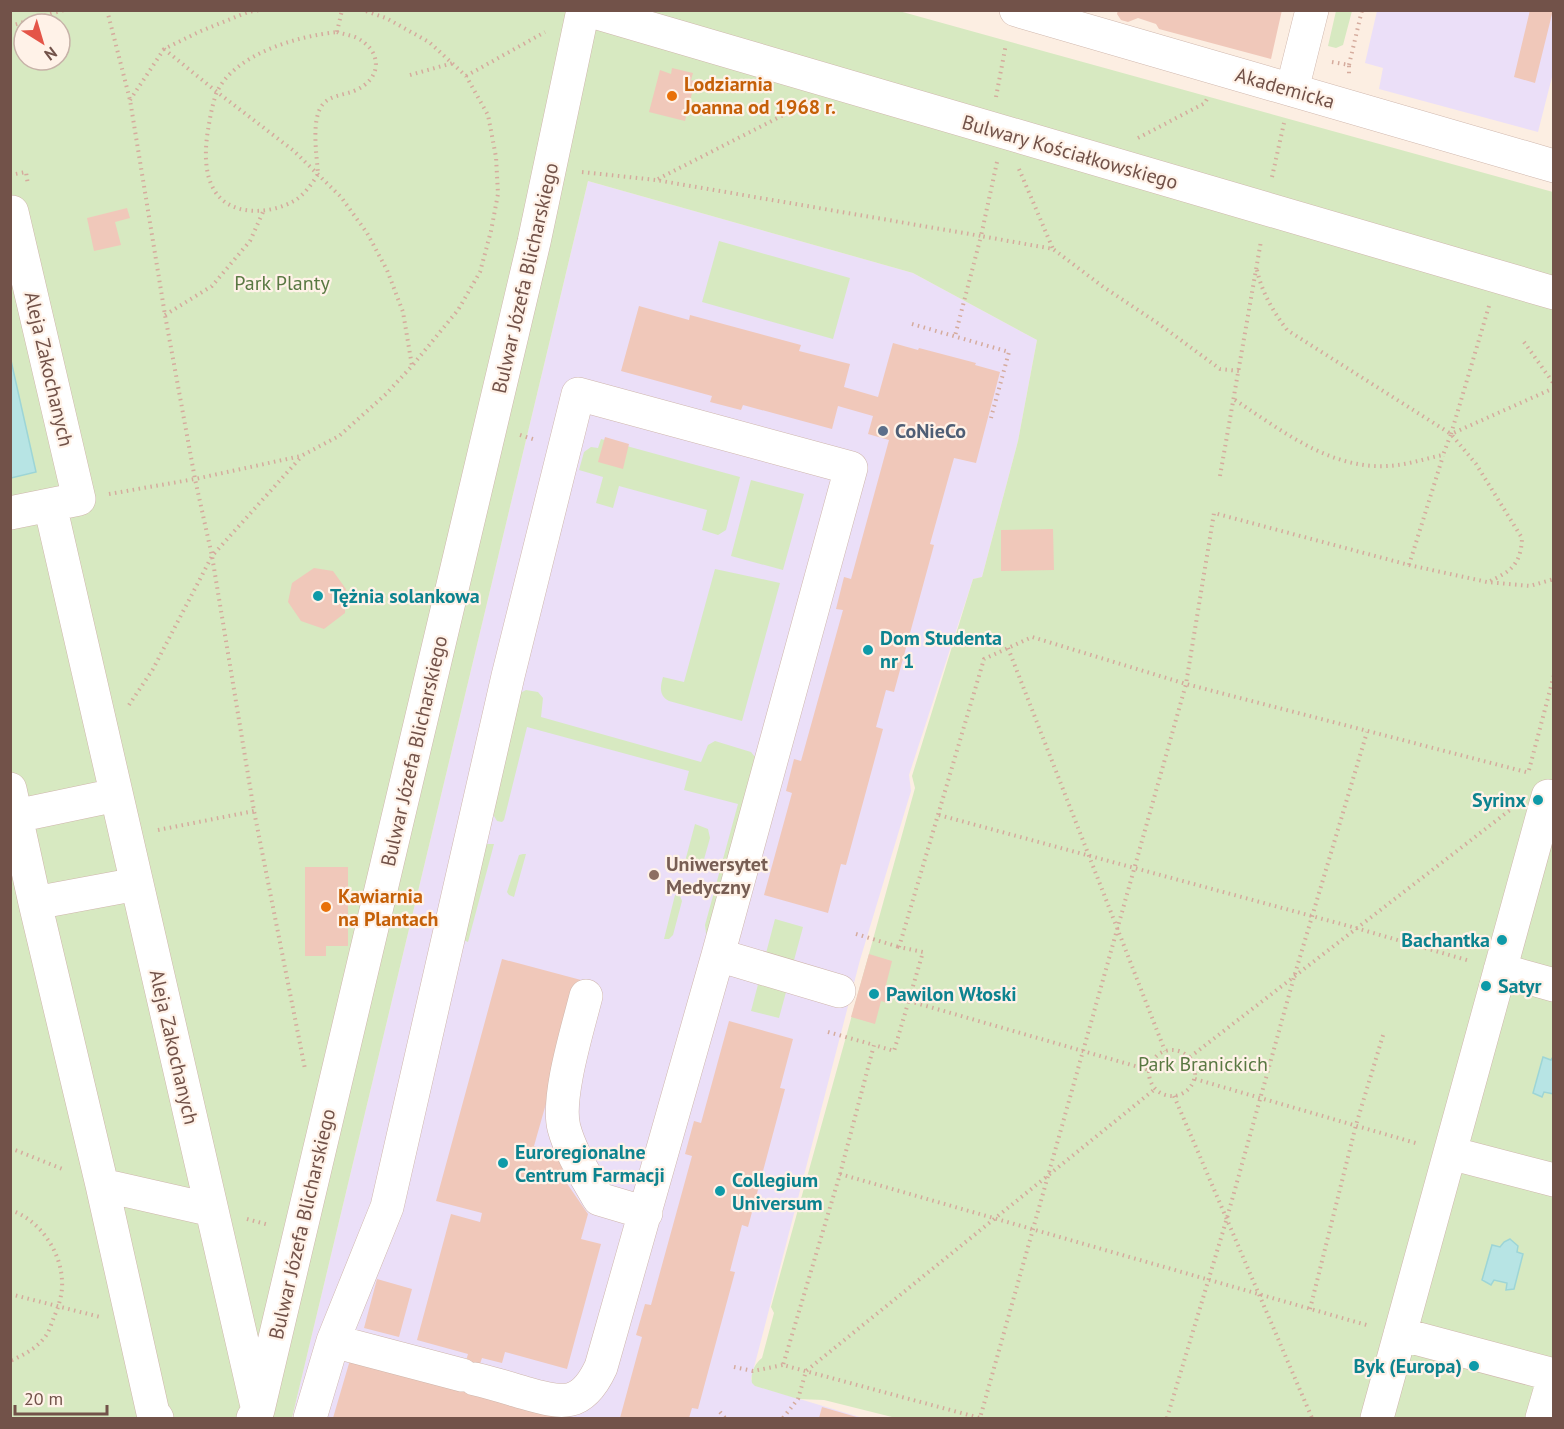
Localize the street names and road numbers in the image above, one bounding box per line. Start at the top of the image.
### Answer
street label: Akademicka [1232,61,1338,115]
street label: Bulwary Kościałkowskiego [959,109,1181,195]
street label: Bulwar Józefa Blicharskiego [486,160,564,396]
street label: Aleja Zakochanych [19,289,79,449]
street label: Bulwar Józefa Blicharskiego [375,633,453,869]
street label: Aleja Zakochanych [144,967,204,1127]
street label: Bulwar Józefa Blicharskiego [263,1106,341,1342]

